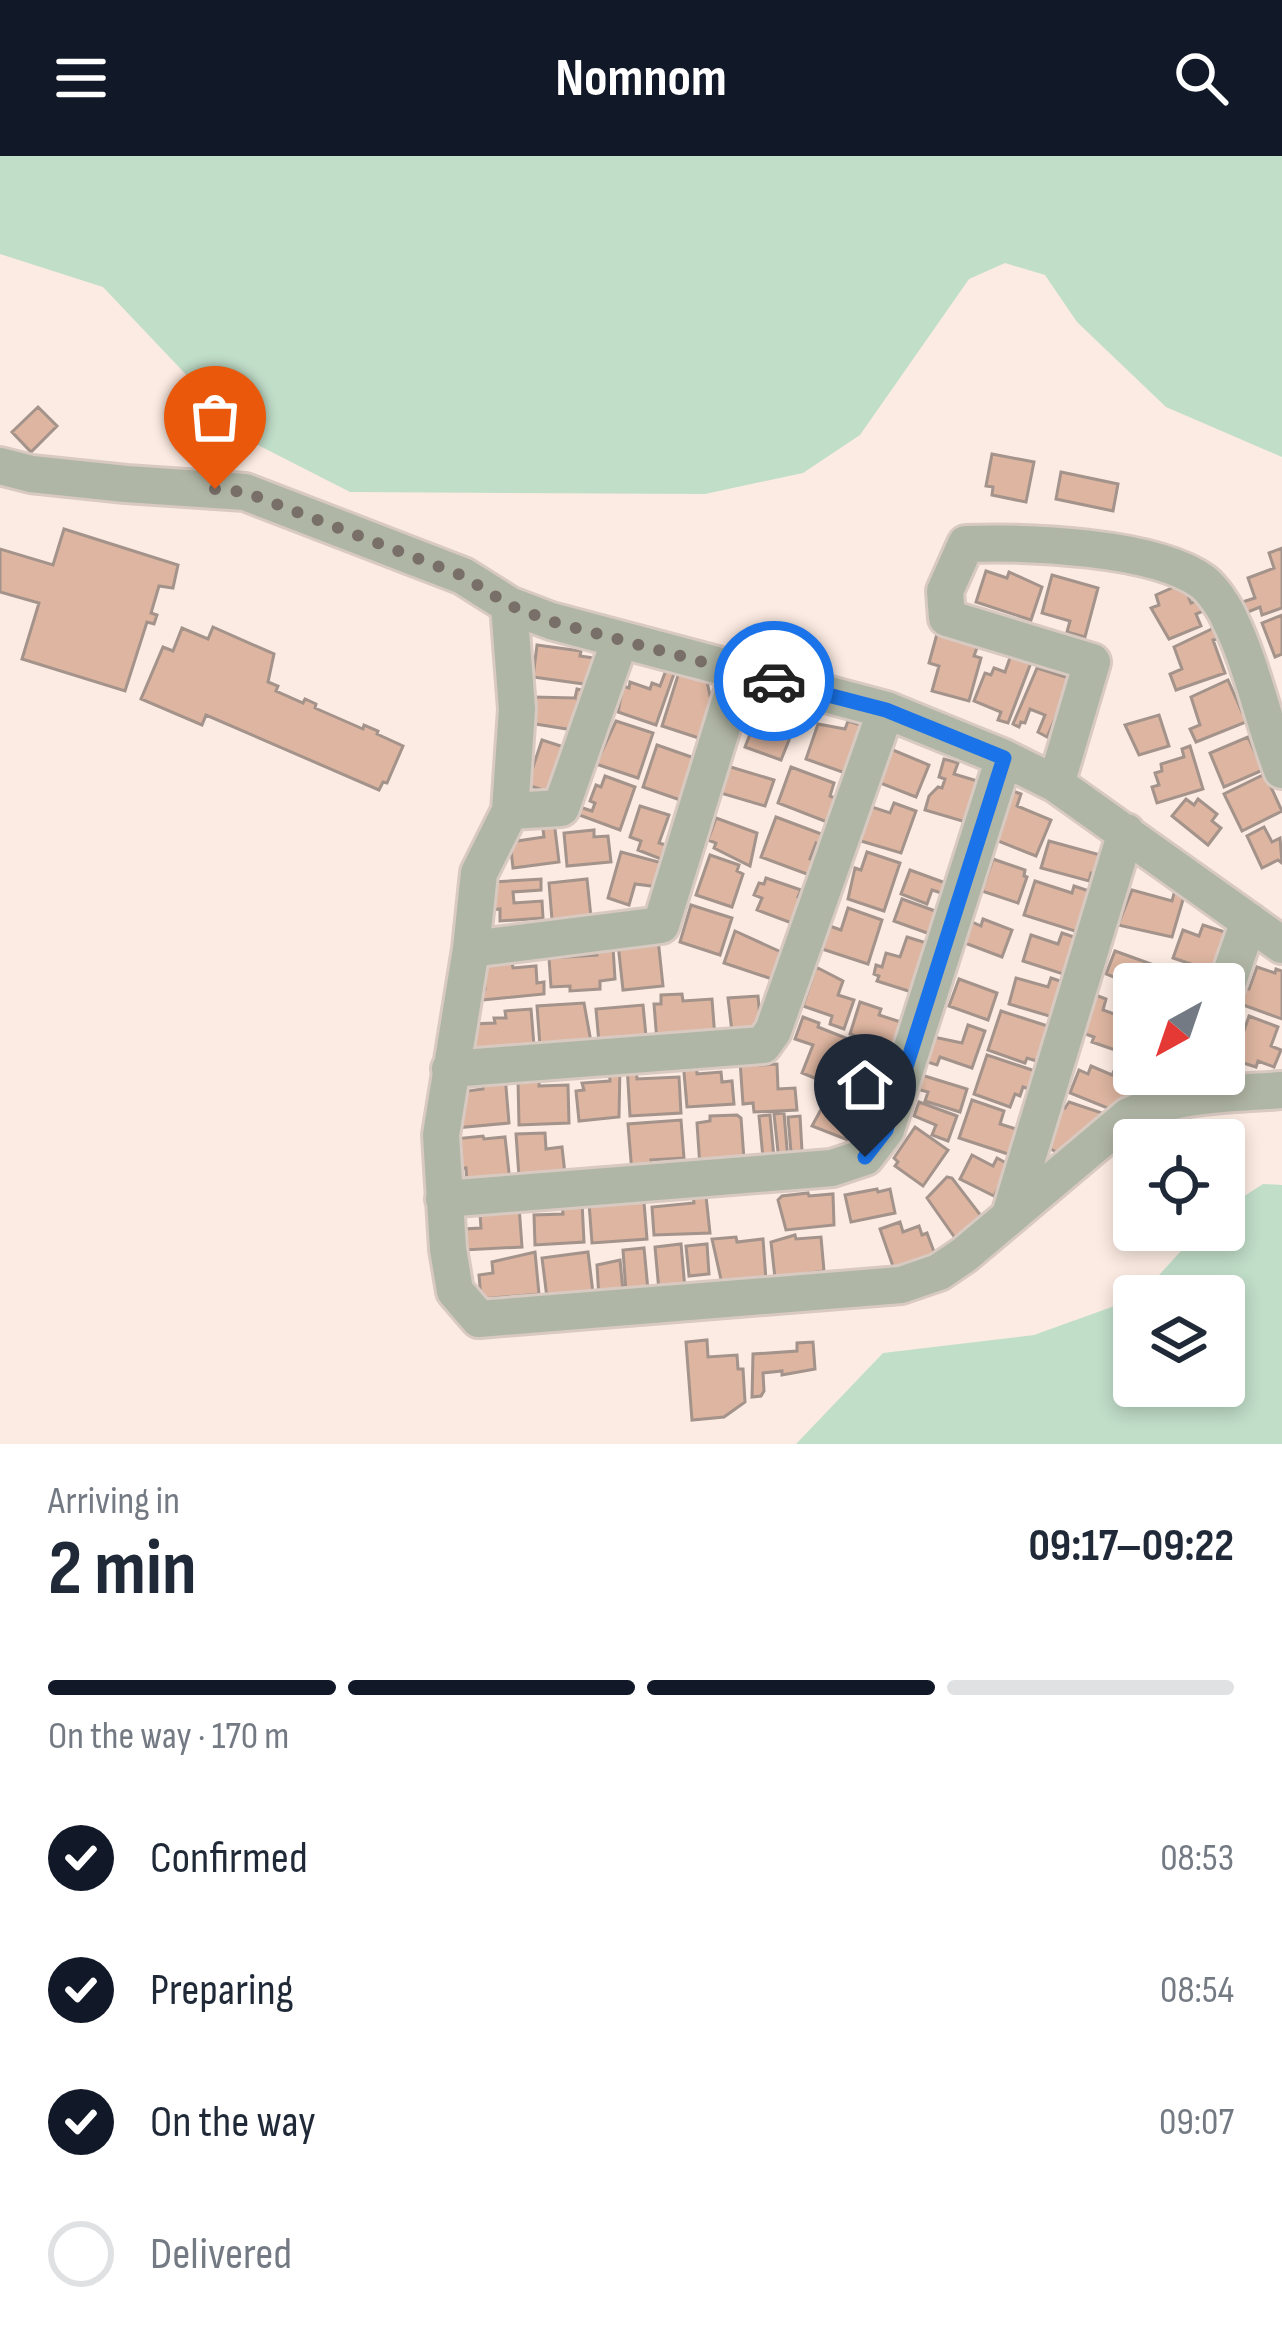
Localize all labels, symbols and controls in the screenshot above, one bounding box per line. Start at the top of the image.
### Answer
icon: menu [48,45,114,111]
icon: search [1168,45,1234,111]
text: Nomnom [555,46,727,111]
pin [164,366,266,489]
icon: bag [182,384,248,450]
courier [714,621,834,741]
icon: car [741,648,807,714]
north arrow [1113,963,1245,1095]
map controls [1113,963,1245,1407]
pin [814,1034,916,1157]
icon: home [832,1052,898,1118]
button: locate [1113,1119,1245,1251]
button: layers [1113,1275,1245,1407]
text: Arriving in [48,1478,180,1525]
text: 09:17–09:22 [1028,1519,1234,1574]
text: 2 min [48,1523,197,1616]
text: On the way · 170 m [48,1713,289,1760]
icon: check [48,1825,114,1891]
text: Confirmed [150,1831,308,1886]
text: 08:53 [1160,1835,1234,1882]
icon: check [48,1957,114,2023]
text: Preparing [150,1963,294,2018]
text: 08:54 [1160,1967,1234,2014]
icon: check [48,2089,114,2155]
text: On the way [150,2095,316,2150]
text: 09:07 [1159,2099,1234,2146]
text: Delivered [150,2227,292,2282]

